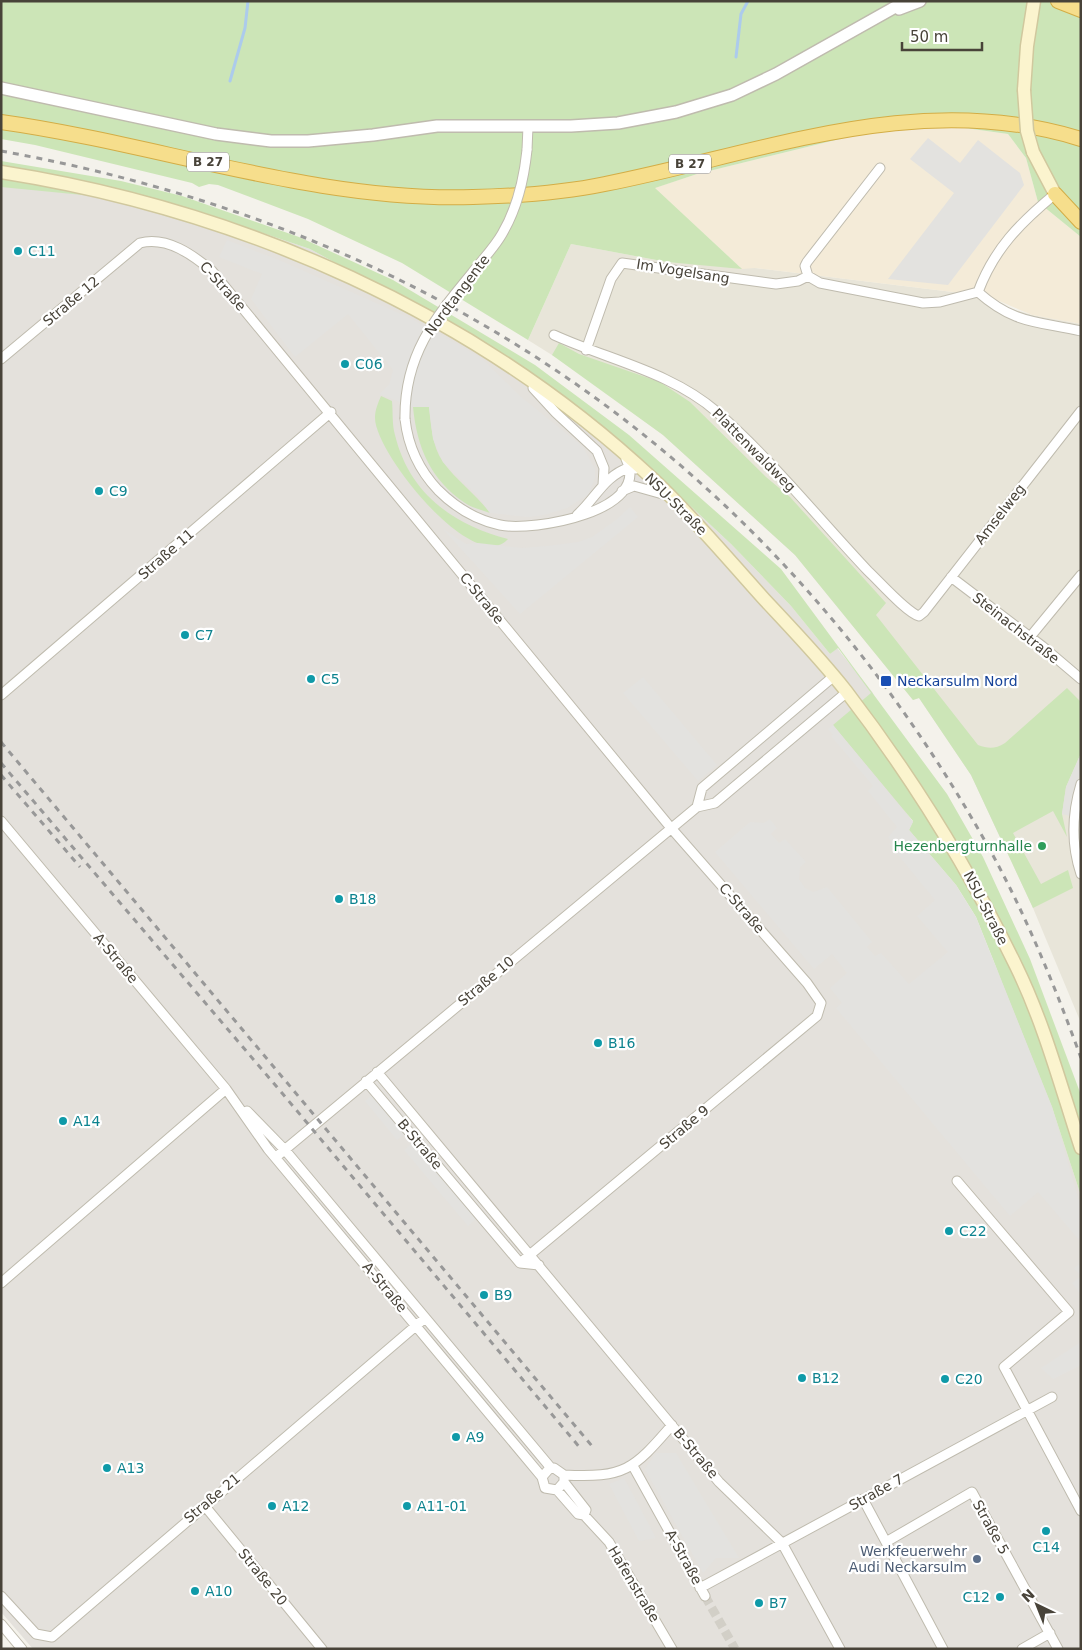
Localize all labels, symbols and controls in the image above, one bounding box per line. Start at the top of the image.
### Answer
scale bar [902,20,982,52]
text: 50 m [910,28,948,46]
road number: B 27 [187,152,229,172]
road number: B 27 [669,154,711,173]
place label: C11 [28,243,56,259]
marker: C11 [12,245,24,257]
street label: Nordtangente [421,252,493,338]
street label: Im Vogelsang [635,256,731,286]
street label: C-Straße [197,258,249,314]
street label: Straße 12 [40,273,102,329]
place label: C06 [355,356,383,372]
marker: C06 [339,358,351,370]
street label: Plattenwaldweg [709,405,799,495]
street label: NSU-Straße [642,470,710,538]
street label: Amselweg [972,481,1028,547]
place label: C9 [109,483,128,499]
marker: C9 [93,485,105,497]
street label: Straße 11 [135,526,197,582]
street label: C-Straße [457,569,507,627]
street label: Steinachstraße [970,589,1062,667]
place label: C7 [195,627,214,643]
marker: C7 [179,629,191,641]
place label: C5 [321,671,340,687]
marker: C5 [305,673,317,685]
place label: Neckarsulm Nord [897,673,1018,689]
marker: Neckarsulm Nord [879,674,893,688]
place label: Hezenbergturnhalle [894,838,1032,854]
marker: Hezenbergturnhalle [1036,840,1048,852]
street label: NSU-Straße [961,868,1011,948]
street label: C-Straße [716,880,768,936]
place label: B18 [349,891,376,907]
marker: B18 [333,893,345,905]
street label: A-Straße [90,930,142,986]
street label: Straße 10 [455,953,517,1009]
place label: B16 [608,1035,636,1051]
marker: B16 [592,1037,604,1049]
street label: Straße 9 [656,1102,712,1152]
place label: A14 [73,1113,100,1129]
marker: A14 [57,1115,69,1127]
street label: B-Straße [394,1116,446,1172]
place label: C22 [959,1223,987,1239]
marker: C22 [943,1225,955,1237]
street label: A-Straße [359,1259,411,1315]
place label: B9 [494,1287,513,1303]
marker: B9 [478,1289,490,1301]
place label: B12 [812,1370,839,1386]
place label: C20 [955,1371,983,1387]
marker: B12 [796,1372,808,1384]
marker: C20 [939,1373,951,1385]
street label: B-Straße [670,1425,722,1481]
place label: A9 [466,1429,484,1445]
marker: A9 [450,1431,462,1443]
place label: A13 [117,1460,144,1476]
marker: A13 [101,1462,113,1474]
street label: Straße 21 [181,1470,243,1526]
street label: Straße 7 [846,1471,906,1513]
street label: Straße 5 [970,1497,1012,1557]
place label: A12 [282,1498,309,1514]
place label: A11-01 [417,1498,467,1514]
marker: A12 [266,1500,278,1512]
marker: A11-01 [401,1500,413,1512]
marker: C14 [1040,1525,1052,1537]
street label: A-Straße [662,1527,706,1587]
place label: C14 [1032,1539,1060,1555]
street label: Hafenstraße [605,1543,663,1625]
place label: Werkfeuerwehr Audi Neckarsulm [849,1543,967,1575]
street label: Straße 20 [235,1545,291,1609]
marker: Werkfeuerwehr Audi Neckarsulm [971,1553,983,1565]
north arrow [1012,1580,1062,1630]
place label: A10 [205,1583,232,1599]
marker: A10 [189,1585,201,1597]
text: N [1018,1586,1038,1605]
place label: C12 [962,1589,990,1605]
marker: C12 [994,1591,1006,1603]
place label: B7 [769,1595,788,1611]
marker: B7 [753,1597,765,1609]

